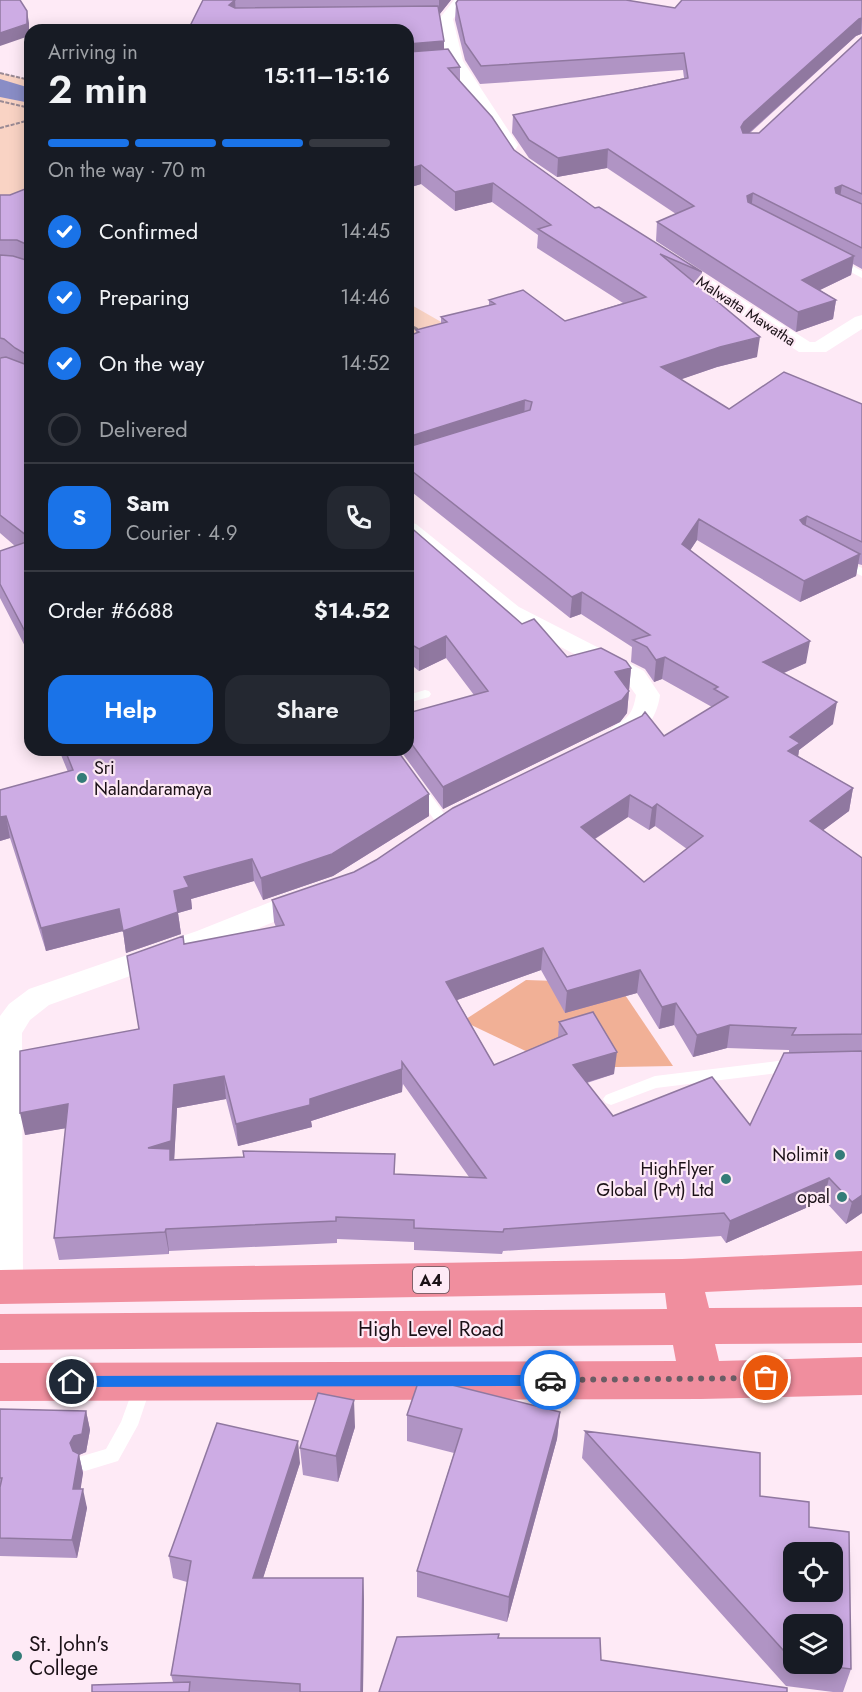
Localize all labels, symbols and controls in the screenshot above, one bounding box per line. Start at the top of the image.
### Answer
text: Arriving in [48,38,138,67]
text: 15:11–15:16 [264,59,390,91]
text: 2 min [48,61,148,118]
text: On the way · 70 m [48,156,206,185]
icon: check [48,215,81,248]
text: Confirmed [99,215,198,247]
text: 14:45 [340,217,390,246]
street label: Malwatta Mawatha [692,271,800,351]
icon: check [48,281,81,314]
text: Preparing [99,281,190,313]
text: 14:46 [340,283,390,312]
icon: check [48,347,81,380]
text: On the way [99,347,204,379]
text: 14:52 [341,349,390,378]
text: Delivered [99,413,188,445]
button: phone [327,486,390,549]
text: Sam [126,487,170,519]
text: S [73,501,86,533]
text: Courier · 4.9 [126,519,238,548]
text: Order #6688 [48,594,174,626]
text: $14.52 [314,594,390,626]
button: Help [48,675,213,744]
button: Share [225,675,390,744]
place label: Sri Nalandaramaya [94,755,212,802]
marker: Sri Nalandaramaya [75,771,89,785]
place label: Nolimit [772,1142,829,1168]
marker: Nolimit [833,1148,847,1162]
place label: HighFlyer Global (Pvt) Ltd [596,1156,715,1203]
marker: HighFlyer Global (Pvt) Ltd [719,1172,733,1186]
place label: opal [797,1184,830,1210]
marker: opal [835,1190,849,1204]
road number: A4 [413,1267,449,1293]
street label: High Level Road [358,1314,504,1344]
courier [520,1350,580,1410]
pin [740,1352,791,1403]
pin [46,1356,97,1407]
icon: bag [749,1361,782,1394]
icon: car [534,1364,567,1397]
icon: home [55,1365,88,1398]
map controls [783,1542,843,1674]
button: locate [783,1542,843,1602]
button: layers [783,1614,843,1674]
place label: St. John's College [29,1629,108,1683]
marker: St. John's College [10,1649,24,1663]

